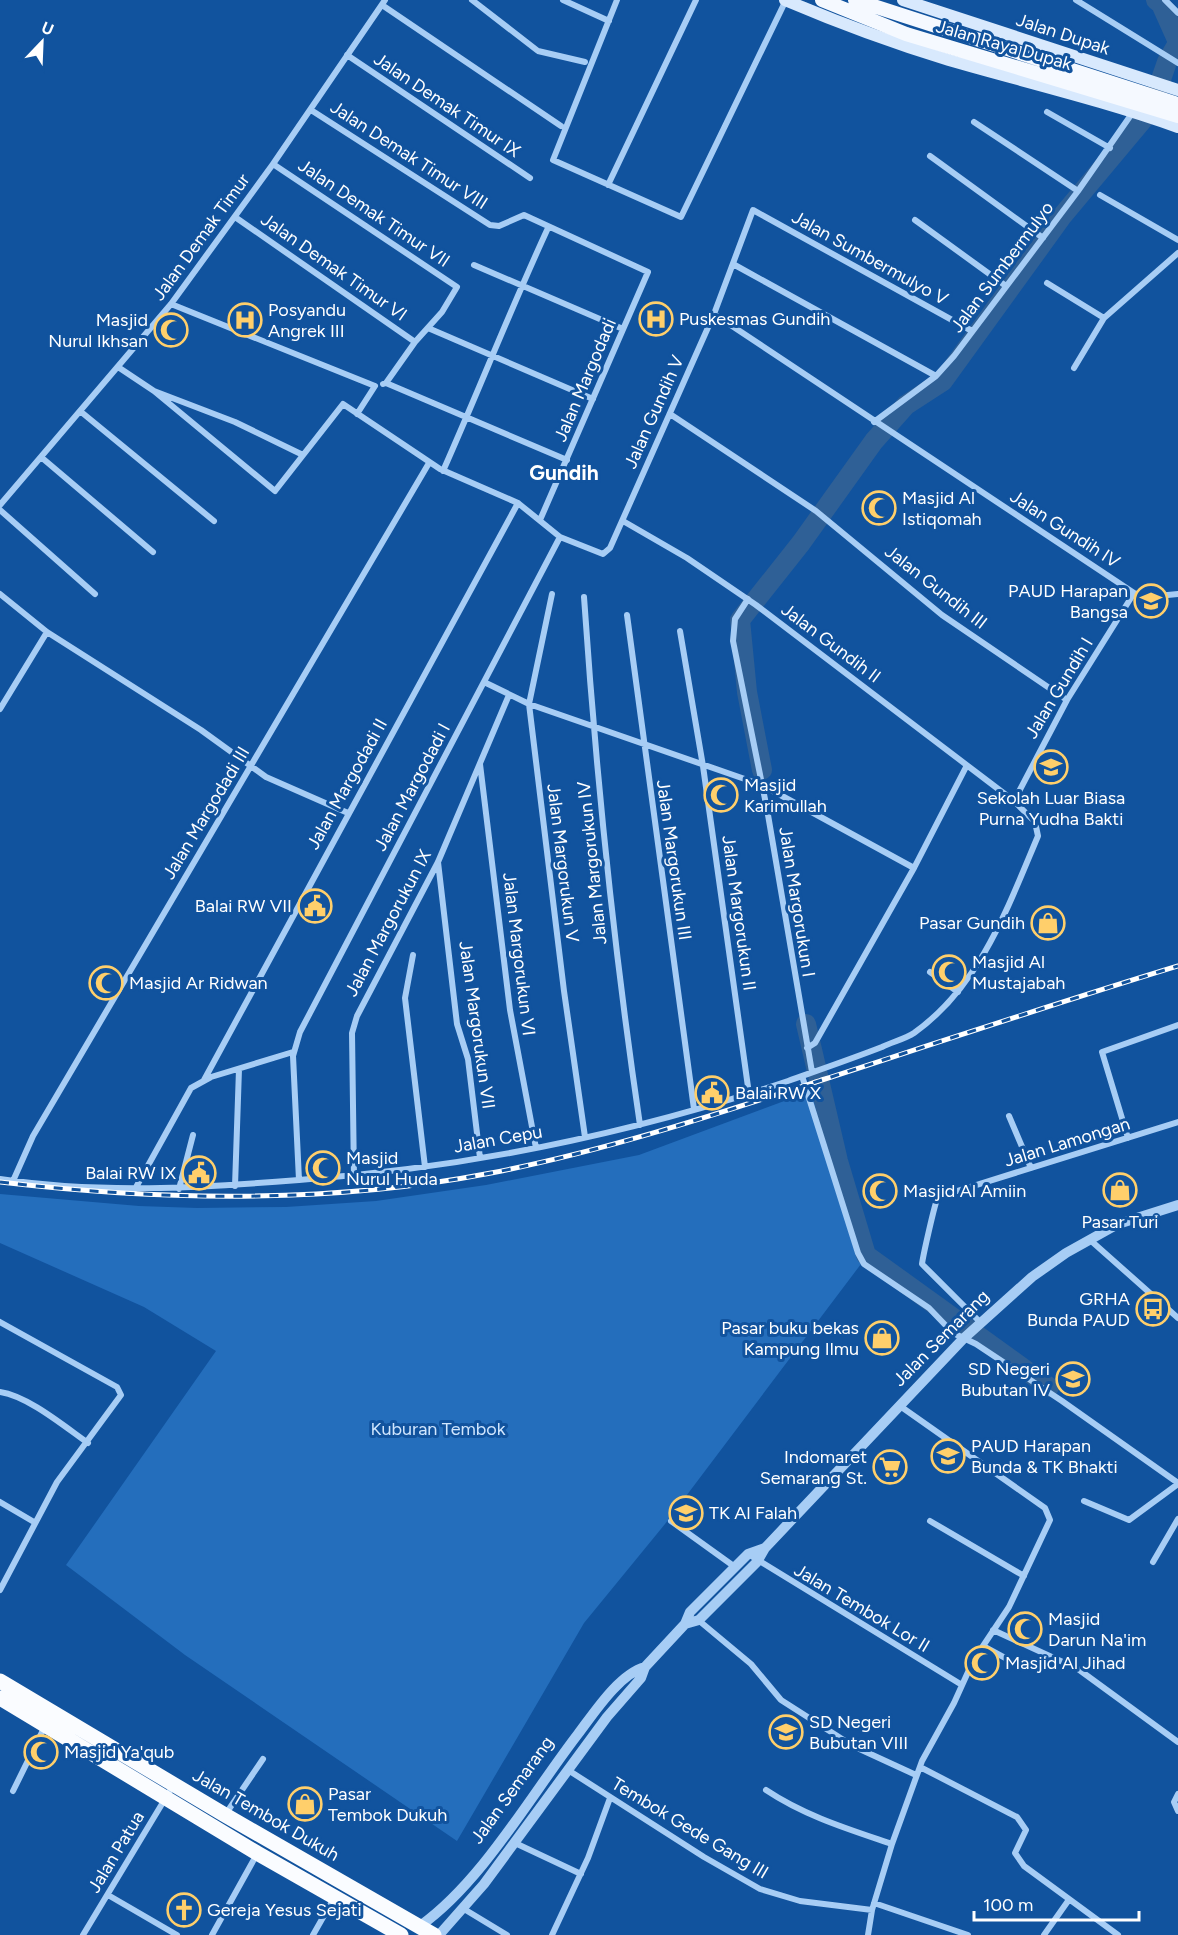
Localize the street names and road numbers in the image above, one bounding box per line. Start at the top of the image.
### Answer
street label: Jalan Dupak [1013,9,1113,60]
street label: Jalan Raya Dupak [934,15,1075,75]
street label: Jalan Demak Timur IX [370,48,524,162]
street label: Jalan Demak Timur VIII [326,96,492,214]
street label: Jalan Demak Timur [148,169,254,305]
street label: Jalan Sumbermulyo [946,197,1058,337]
street label: Jalan Sumbermulyo V [788,206,952,310]
street label: Jalan Demak Timur VII [257,208,411,326]
street label: Jalan Demak Timur VI [257,208,411,326]
street label: Jalan Margodadi [549,315,621,445]
street label: Jalan Gundih V [619,352,689,472]
street label: Jalan Gundih IV [1006,485,1124,573]
street label: Jalan Gundih III [880,540,992,634]
street label: Jalan Gundih II [777,598,885,688]
street label: Jalan Gundih I [1020,633,1098,743]
street label: Jalan Margodadi II [302,715,392,853]
street label: Jalan Margodadi I [369,719,455,855]
street label: Jalan Margodadi III [158,743,254,883]
street label: Jalan Margorukun III [652,778,696,942]
street label: Jalan Margorukun IV [572,780,612,946]
street label: Jalan Margorukun V [542,783,584,944]
street label: Jalan Margorukun I [774,825,820,979]
street label: Jalan Margorukun II [717,834,761,992]
street label: Jalan Margorukun IX [340,846,436,1000]
street label: Jalan Margorukun VI [498,871,540,1037]
street label: Jalan Margorukun VII [454,940,500,1110]
street label: Jalan Lamongan [1002,1112,1132,1172]
street label: Jalan Cepu [452,1120,544,1158]
street label: Jalan Semarang [888,1285,994,1391]
street label: Jalan Tembok Lor II [790,1559,934,1657]
street label: Jalan Semarang [466,1732,558,1848]
street label: Jalan Tembok Dukuh [189,1764,343,1866]
street label: Tembok Gede Gang III [608,1772,772,1884]
street label: Jalan Patua [83,1807,149,1897]

